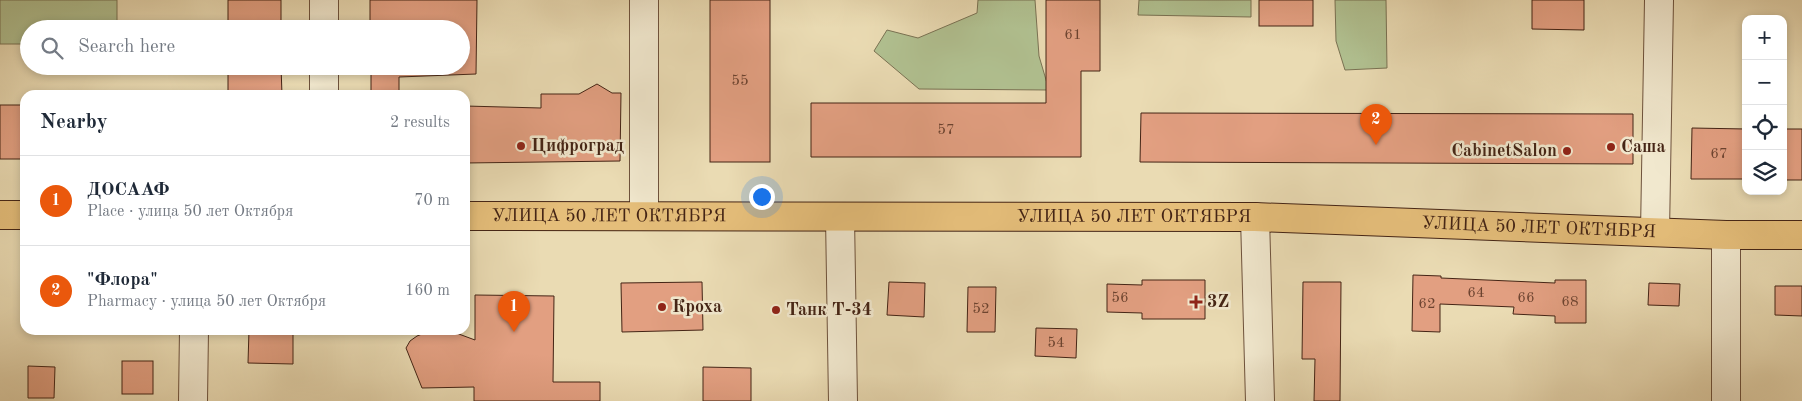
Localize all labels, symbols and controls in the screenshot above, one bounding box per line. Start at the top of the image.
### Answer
map controls [1742,15,1787,195]
button: + [1742,15,1787,60]
search box [20,20,470,75]
house number: 61 [1064,28,1082,43]
icon: search [38,34,66,62]
text: Search here [78,38,175,57]
button: − [1742,60,1787,105]
house number: 55 [731,74,749,89]
pin: 2 [1360,104,1392,145]
button: locate [1742,105,1787,150]
text: Nearby [40,112,108,133]
text: 2 results [390,115,450,131]
house number: 57 [937,123,955,138]
place label: Цифроград [531,137,624,156]
place label: Саша [1621,138,1666,156]
marker: Цифроград [515,140,527,152]
marker: Саша [1605,141,1617,153]
place label: CabinetSalon [1451,142,1557,160]
marker: CabinetSalon [1561,145,1573,157]
house number: 67 [1710,147,1728,162]
button: layers [1742,150,1787,195]
text: ДОСААФ [87,181,170,200]
your location [749,184,775,210]
text: 1 [51,193,61,209]
text: 70 m [414,193,450,209]
text: Place · улица 50 лет Октября [87,204,293,220]
street label: УЛИЦА 50 ЛЕТ ОКТЯБРЯ [492,207,726,225]
street label: УЛИЦА 50 ЛЕТ ОКТЯБРЯ [1017,208,1251,226]
street label: УЛИЦА 50 ЛЕТ ОКТЯБРЯ [1421,214,1656,241]
text: "Флора" [87,271,158,290]
text: 2 [51,283,61,299]
text: 160 m [405,283,450,299]
house number: 64 [1467,286,1485,301]
pin: 1 [498,291,530,332]
house number: 56 [1111,291,1129,306]
house number: 66 [1517,291,1535,306]
place label: 3Z [1207,293,1229,311]
text: Pharmacy · улица 50 лет Октября [87,294,326,310]
marker: 3Z [1189,295,1203,309]
house number: 68 [1561,295,1579,310]
house number: 62 [1418,297,1436,312]
place label: Кроха [672,298,722,316]
marker: Кроха [656,301,668,313]
place label: Танк Т-34 [786,301,872,319]
house number: 52 [972,302,990,317]
marker: Танк Т-34 [770,304,782,316]
house number: 54 [1047,336,1065,351]

